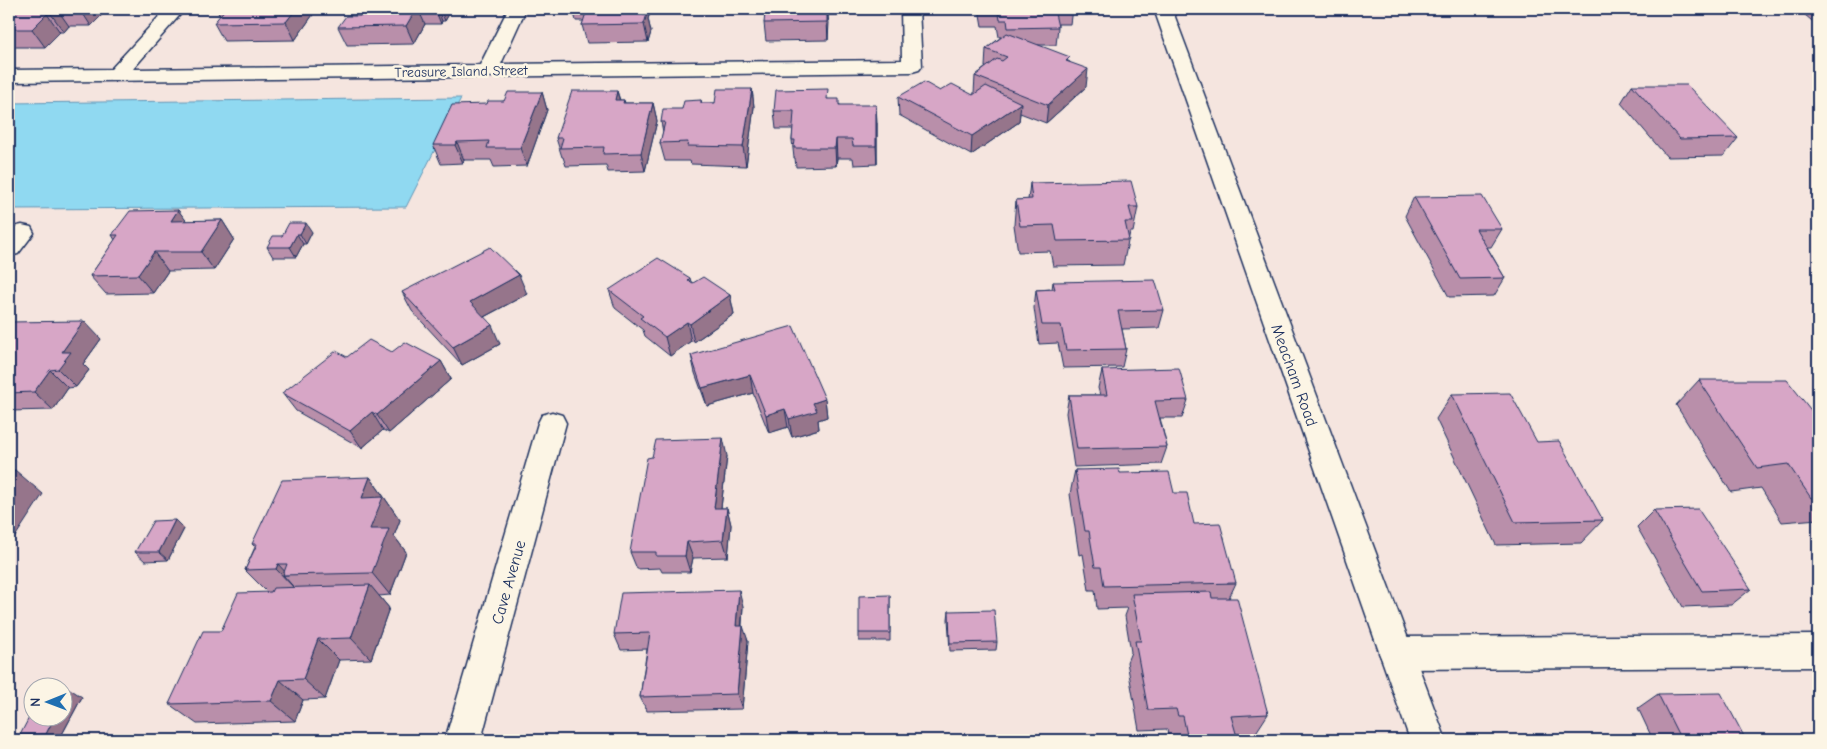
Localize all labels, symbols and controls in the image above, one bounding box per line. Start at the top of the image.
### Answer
street label: Treasure Island Street [394,62,529,81]
street label: Meacham Road [1267,322,1321,429]
street label: Cave Avenue [488,538,530,626]
north arrow [22,676,72,726]
text: N [27,698,44,707]

